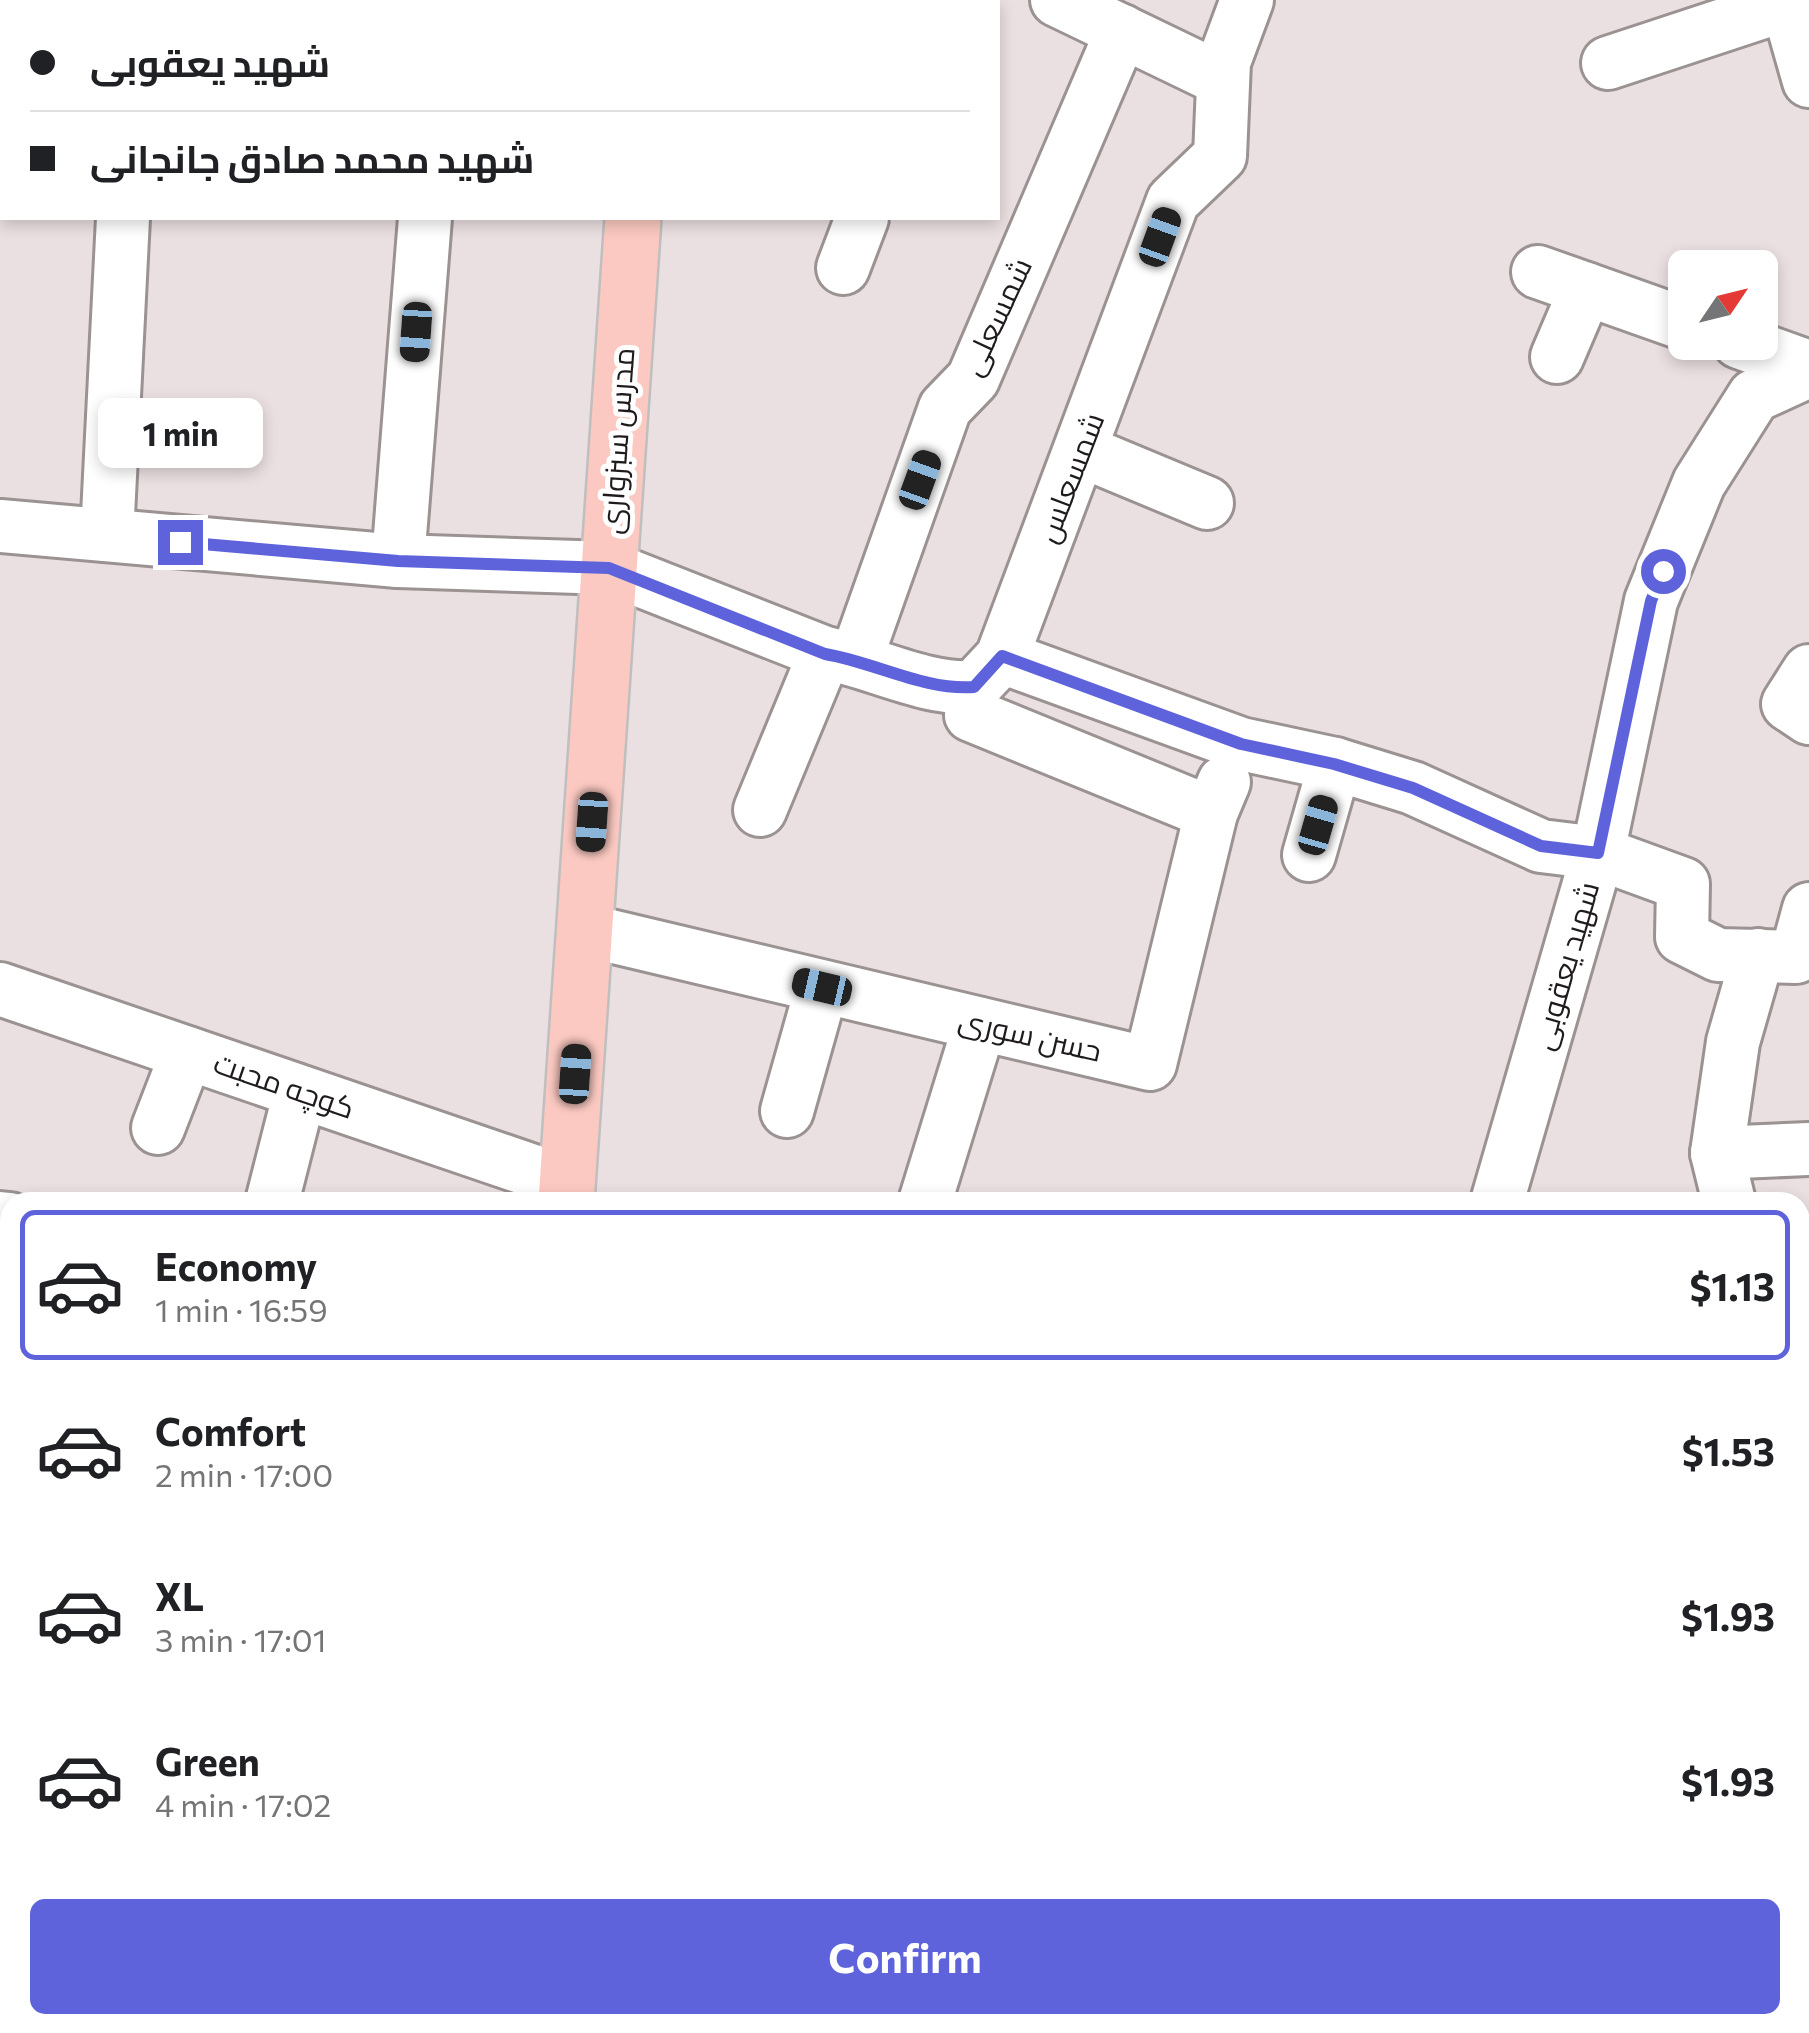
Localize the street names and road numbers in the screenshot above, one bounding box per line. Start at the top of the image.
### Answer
street label: شمسعلی [951,251,1040,382]
street label: مدرس سبزواری [591,346,642,536]
street label: شمسعلس [1027,407,1112,548]
street label: شهید یعقوبی [1522,877,1607,1054]
street label: حسن سوری [955,999,1106,1070]
street label: کوچه محبت [209,1042,360,1128]

